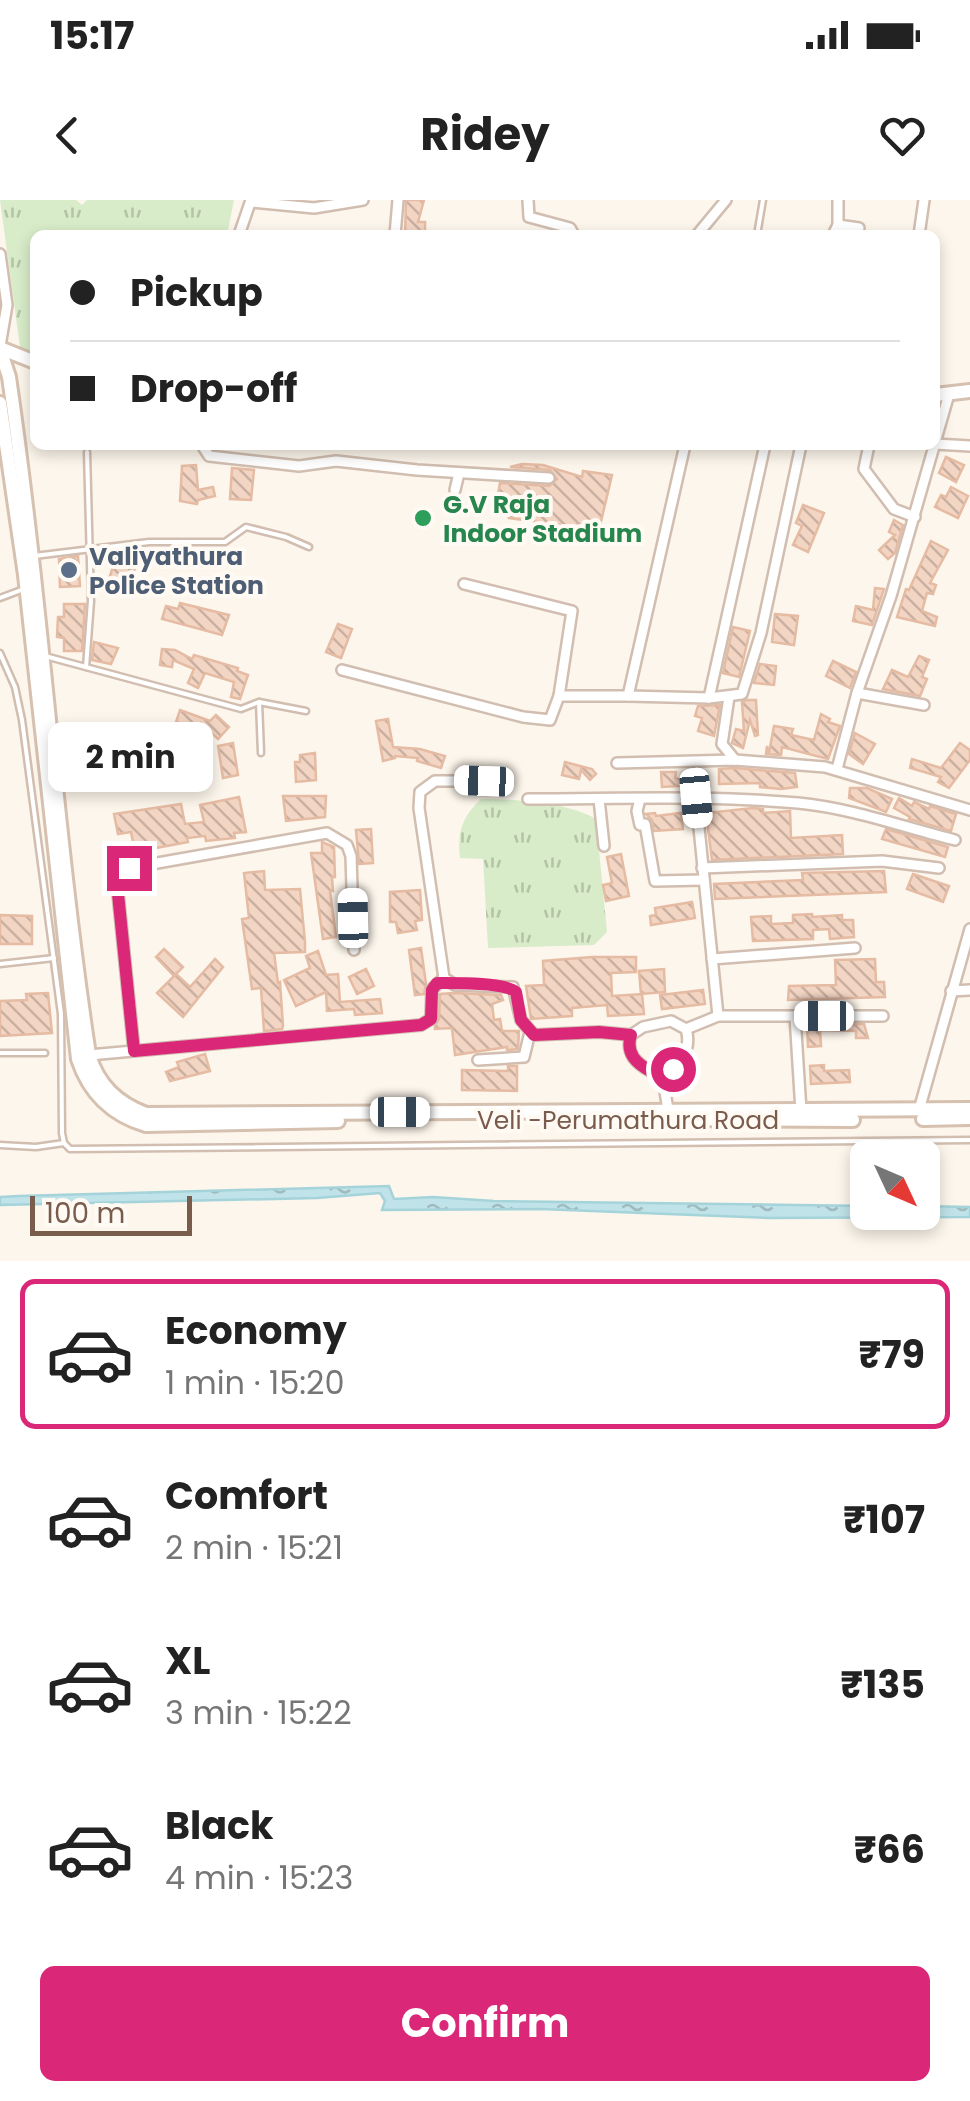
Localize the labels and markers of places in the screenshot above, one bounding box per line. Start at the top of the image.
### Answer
place label: G.V Raja Indoor Stadium [443,487,642,551]
marker: G.V Raja Indoor Stadium [412,507,434,529]
place label: Valiyathura Police Station [89,539,264,603]
marker: Valiyathura Police Station [58,559,80,581]

